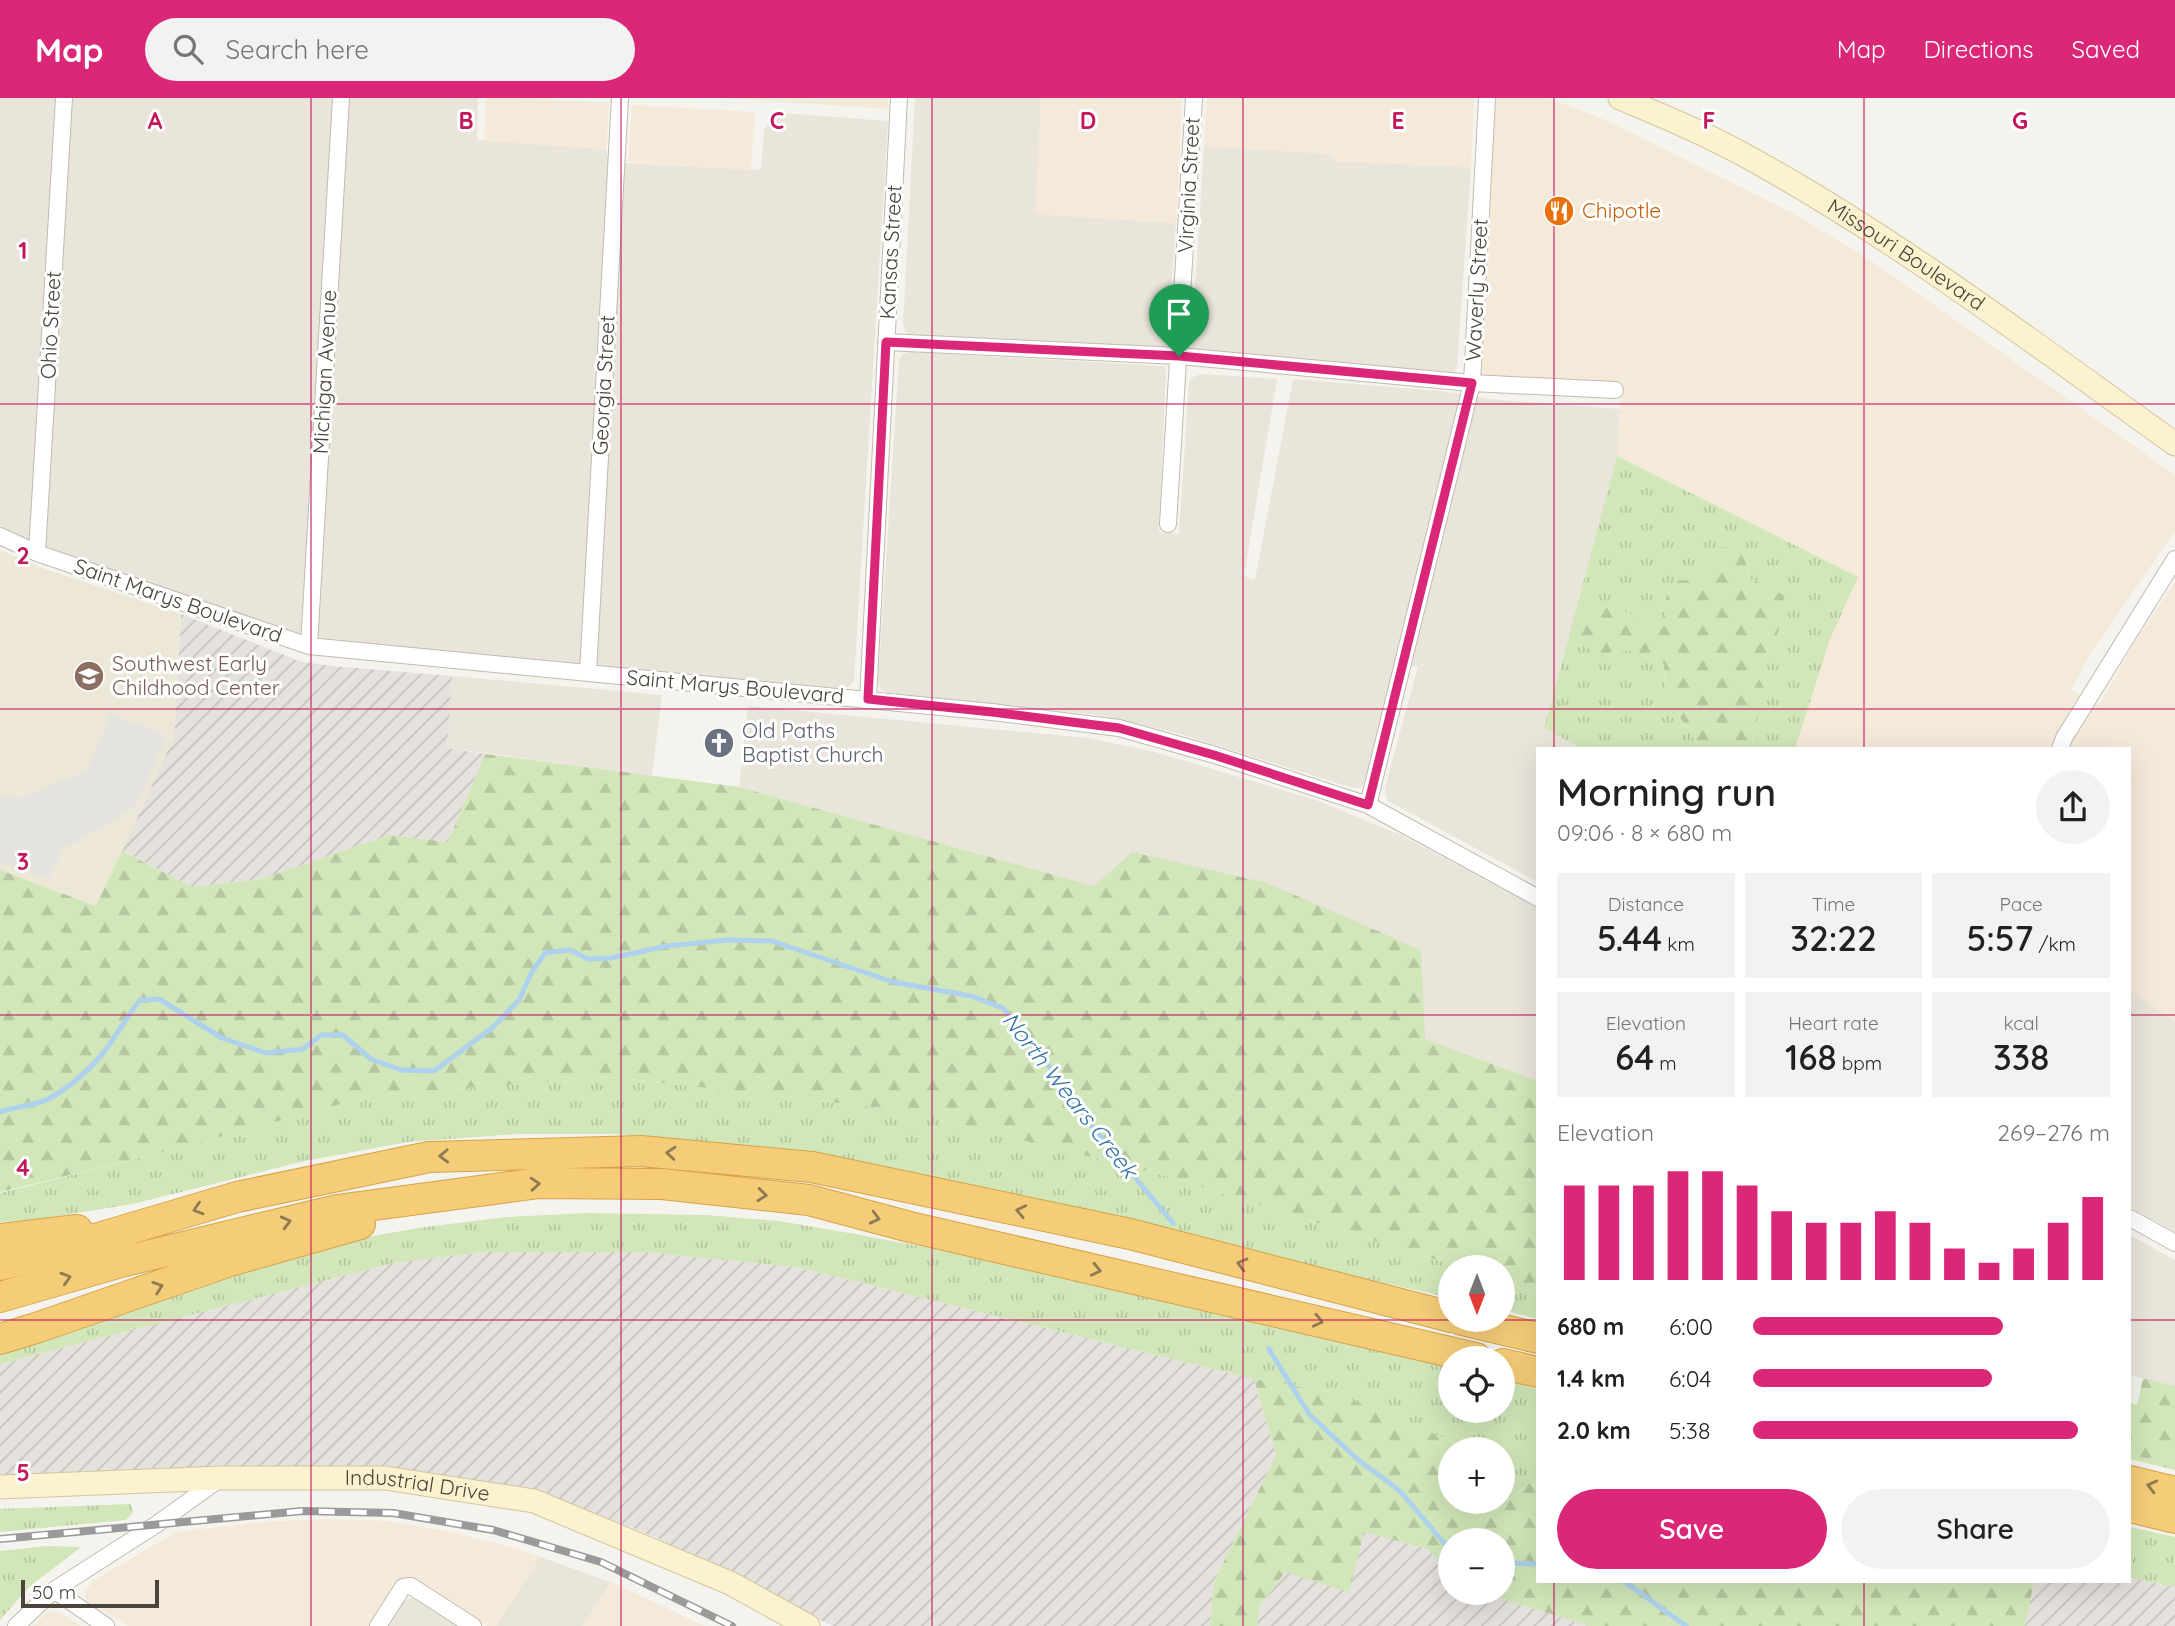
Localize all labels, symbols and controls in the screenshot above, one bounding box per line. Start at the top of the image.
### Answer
search box [145,18,635,81]
text: Map [35,29,103,70]
icon: search [169,30,207,68]
text: Search here [225,33,369,66]
text: Map [1837,34,1886,64]
text: Directions [1924,34,2034,64]
text: Saved [2072,34,2140,64]
text: A [148,106,163,135]
text: B [458,106,474,135]
text: C [770,106,784,135]
text: D [1080,106,1096,135]
text: E [1391,106,1405,135]
text: F [1703,106,1715,135]
text: G [2012,106,2028,135]
street label: Virginia Street [1171,116,1205,254]
street label: Kansas Street [873,184,907,320]
street label: Missouri Boulevard [1823,193,1990,316]
restaurant icon: Chipotle [1542,194,1576,228]
place label: Chipotle [1582,197,1661,223]
street label: Waverly Street [1459,218,1493,362]
text: 1 [19,236,27,265]
street label: Ohio Street [34,270,66,380]
pin [1149,284,1209,356]
street label: Michigan Avenue [307,289,341,455]
icon: arrive [1160,295,1198,333]
street label: Georgia Street [586,314,620,456]
text: 2 [16,541,30,570]
street label: Saint Marys Boulevard [71,552,286,648]
place label: Southwest Early Childhood Center [112,650,280,700]
school or university icon: Southwest Early Childhood Center [72,659,106,693]
street label: Saint Marys Boulevard [625,664,845,708]
place label: Old Paths Baptist Church [742,717,883,767]
church icon: Old Paths Baptist Church [702,726,736,760]
text: Morning run [1557,768,1776,816]
button: share [2036,770,2110,844]
text: 09:06 · 8 × 680 m [1557,818,1732,847]
text: 3 [17,847,29,876]
text: Distance [1608,892,1684,916]
text: Time [1812,892,1855,916]
text: Pace [2000,892,2043,916]
text: 5.44 [1597,916,1662,960]
text: 32:22 [1790,916,1877,960]
text: 5:57 [1966,916,2033,960]
text: km [1662,932,1695,956]
text: /km [2033,932,2076,956]
water label: North Wears Creek [996,1006,1145,1185]
text: Elevation [1606,1011,1686,1035]
text: Heart rate [1788,1011,1879,1035]
text: kcal [2003,1011,2039,1035]
text: 64 [1615,1035,1654,1079]
text: 168 [1785,1035,1837,1079]
text: 338 [1993,1035,2049,1079]
text: m [1654,1051,1677,1075]
text: bpm [1837,1051,1882,1075]
text: Elevation [1557,1118,1654,1147]
text: 269–276 m [1997,1118,2110,1147]
one-way arrow [665,1146,677,1161]
one-way arrow [438,1149,449,1164]
text: 4 [16,1153,30,1182]
one-way arrow [530,1176,541,1191]
one-way arrow [756,1188,768,1203]
one-way arrow [192,1200,204,1215]
one-way arrow [1015,1205,1027,1220]
one-way arrow [869,1209,881,1224]
one-way arrow [280,1216,292,1230]
north arrow [1438,1255,1516,1332]
map controls [1438,1255,1515,1605]
one-way arrow [1236,1258,1248,1272]
one-way arrow [1090,1262,1102,1276]
one-way arrow [59,1272,71,1287]
one-way arrow [151,1281,163,1295]
text: 680 m [1557,1312,1624,1341]
text: 6:00 [1669,1312,1713,1341]
one-way arrow [1312,1313,1324,1327]
button: locate [1438,1346,1515,1423]
text: 1.4 km [1557,1364,1625,1393]
text: 6:04 [1669,1364,1711,1393]
text: 2.0 km [1557,1416,1631,1445]
text: 5:38 [1669,1416,1710,1445]
button: + [1438,1437,1515,1514]
text: 5 [16,1458,30,1487]
street label: Industrial Drive [345,1464,492,1506]
one-way arrow [2146,1480,2158,1494]
button: Save [1557,1489,1827,1569]
button: Share [1841,1489,2110,1569]
button: − [1438,1528,1515,1605]
scale bar [21,1577,159,1609]
text: 50 m [32,1580,76,1604]

